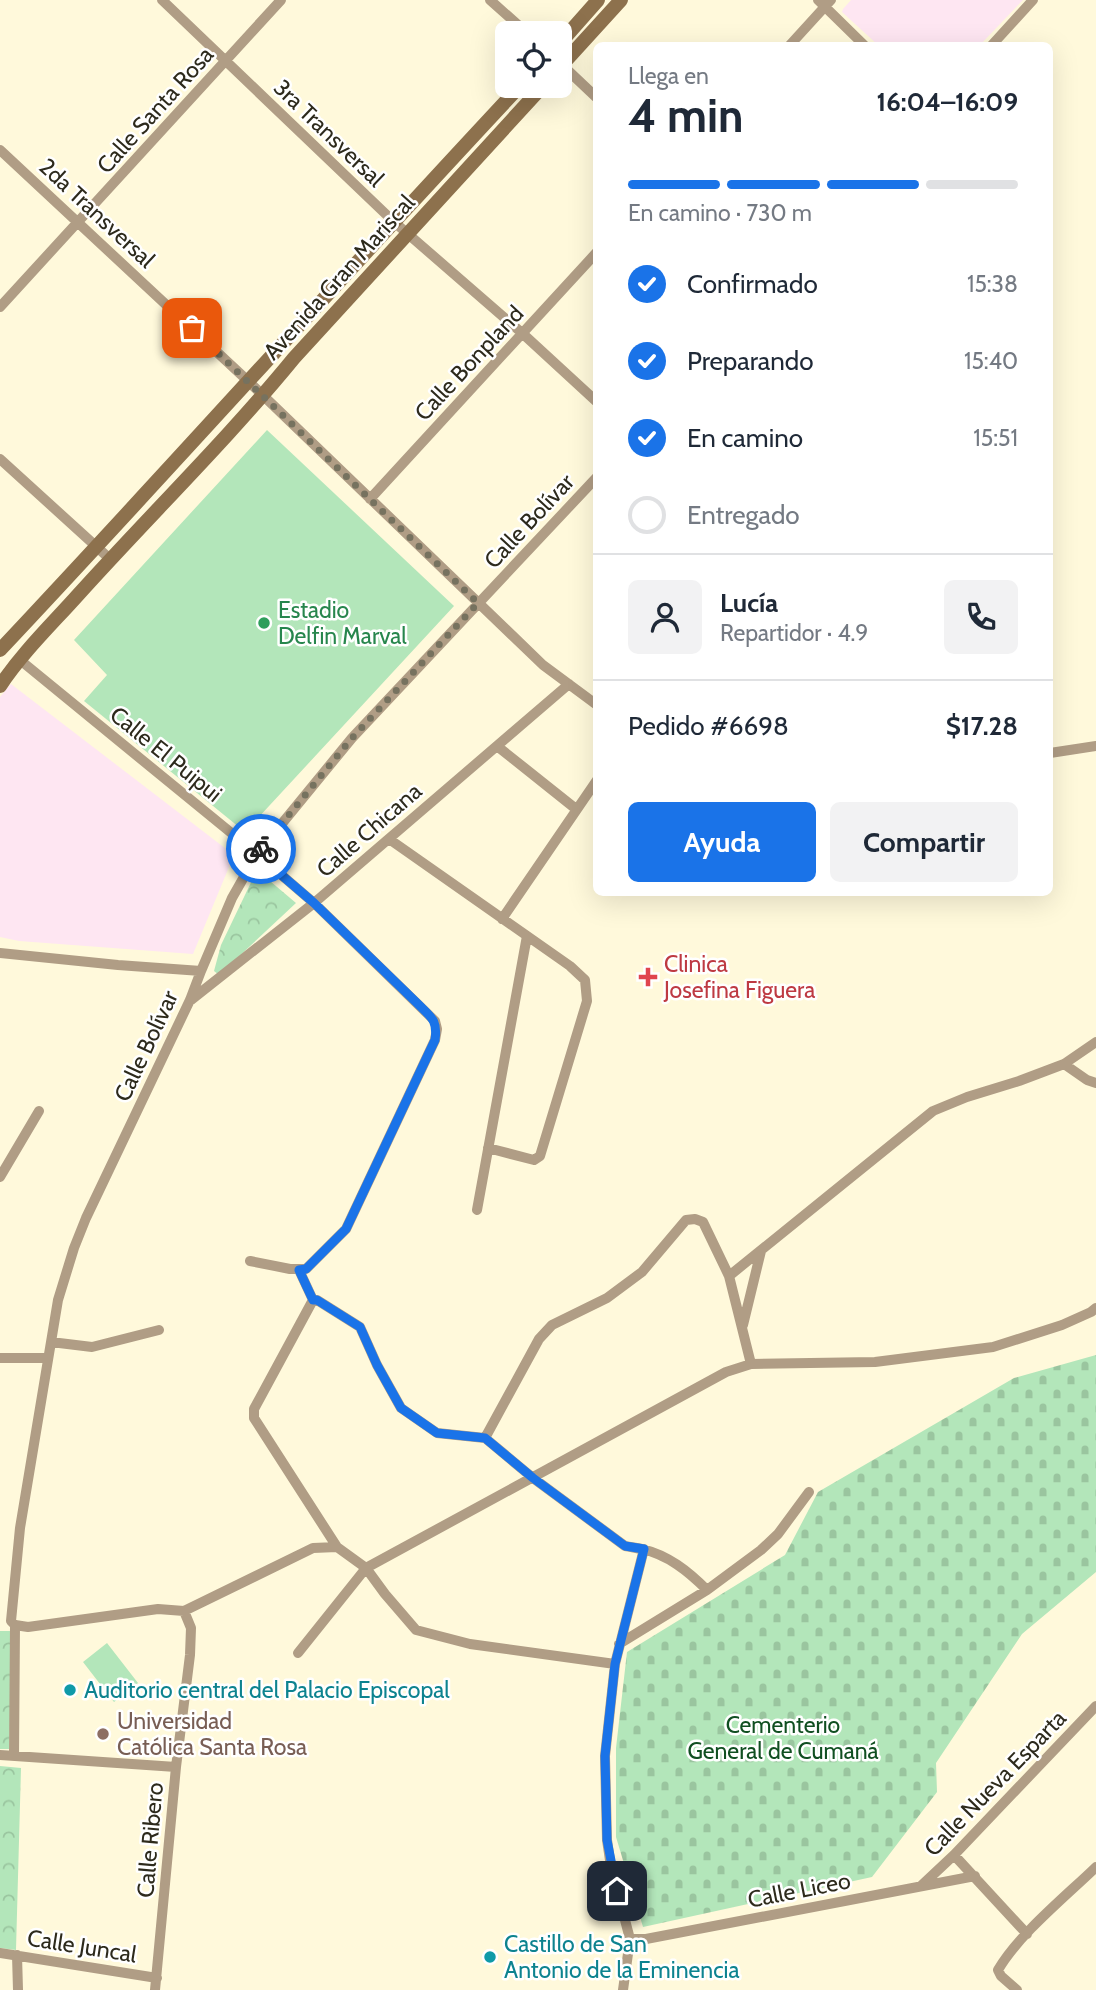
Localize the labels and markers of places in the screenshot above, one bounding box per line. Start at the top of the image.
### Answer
pin [162,298,222,358]
place label: Estadio Delfin Marval [278,596,407,650]
marker: Estadio Delfin Marval [256,615,272,631]
place label: Clinica Josefina Figuera [663,950,815,1004]
marker: Clinica Josefina Figuera [638,967,658,987]
place label: Auditorio central del Palacio Episcopal [84,1676,450,1704]
marker: Auditorio central del Palacio Episcopal [62,1682,78,1698]
place label: Universidad Católica Santa Rosa [117,1707,307,1761]
marker: Universidad Católica Santa Rosa [95,1726,111,1742]
pin [587,1861,647,1921]
place label: Castillo de San Antonio de la Eminencia [504,1930,740,1984]
marker: Castillo de San Antonio de la Eminencia [482,1949,498,1965]

